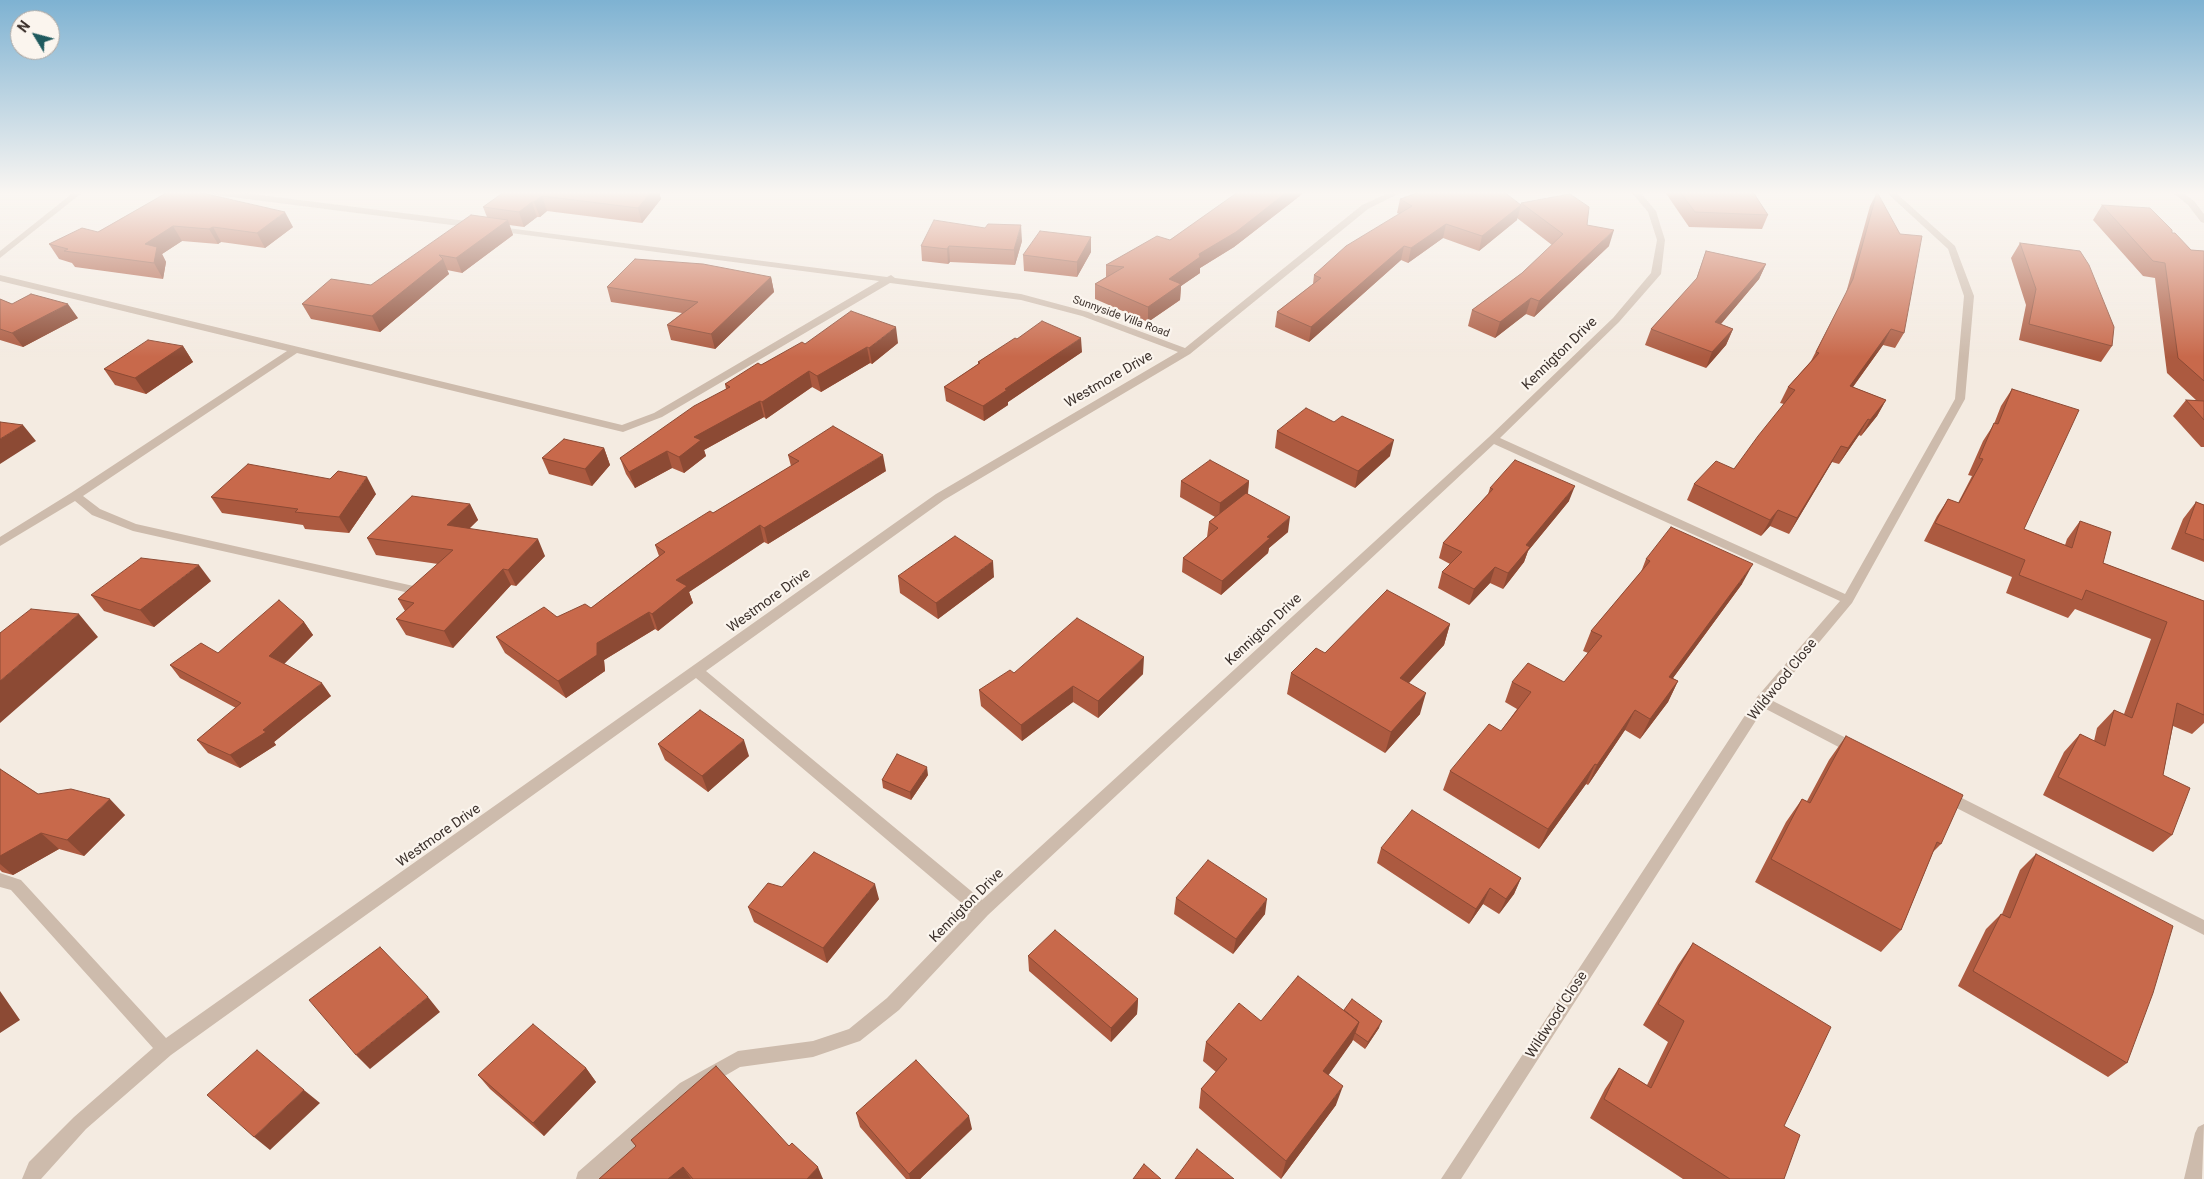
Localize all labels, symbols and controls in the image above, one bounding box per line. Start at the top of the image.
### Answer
north arrow [10,10,60,60]
text: N [14,18,33,35]
street label: Sunnyside Villa Road [1071,293,1171,341]
street label: Kennigton Drive [1519,314,1601,394]
street label: Westmore Drive [1062,348,1156,412]
street label: Westmore Drive [724,565,814,637]
street label: Kennigton Drive [1222,590,1306,670]
street label: Wildwood Close [1745,636,1821,724]
street label: Westmore Drive [394,801,484,871]
street label: Kennigton Drive [926,865,1008,947]
street label: Wildwood Close [1523,968,1591,1062]

